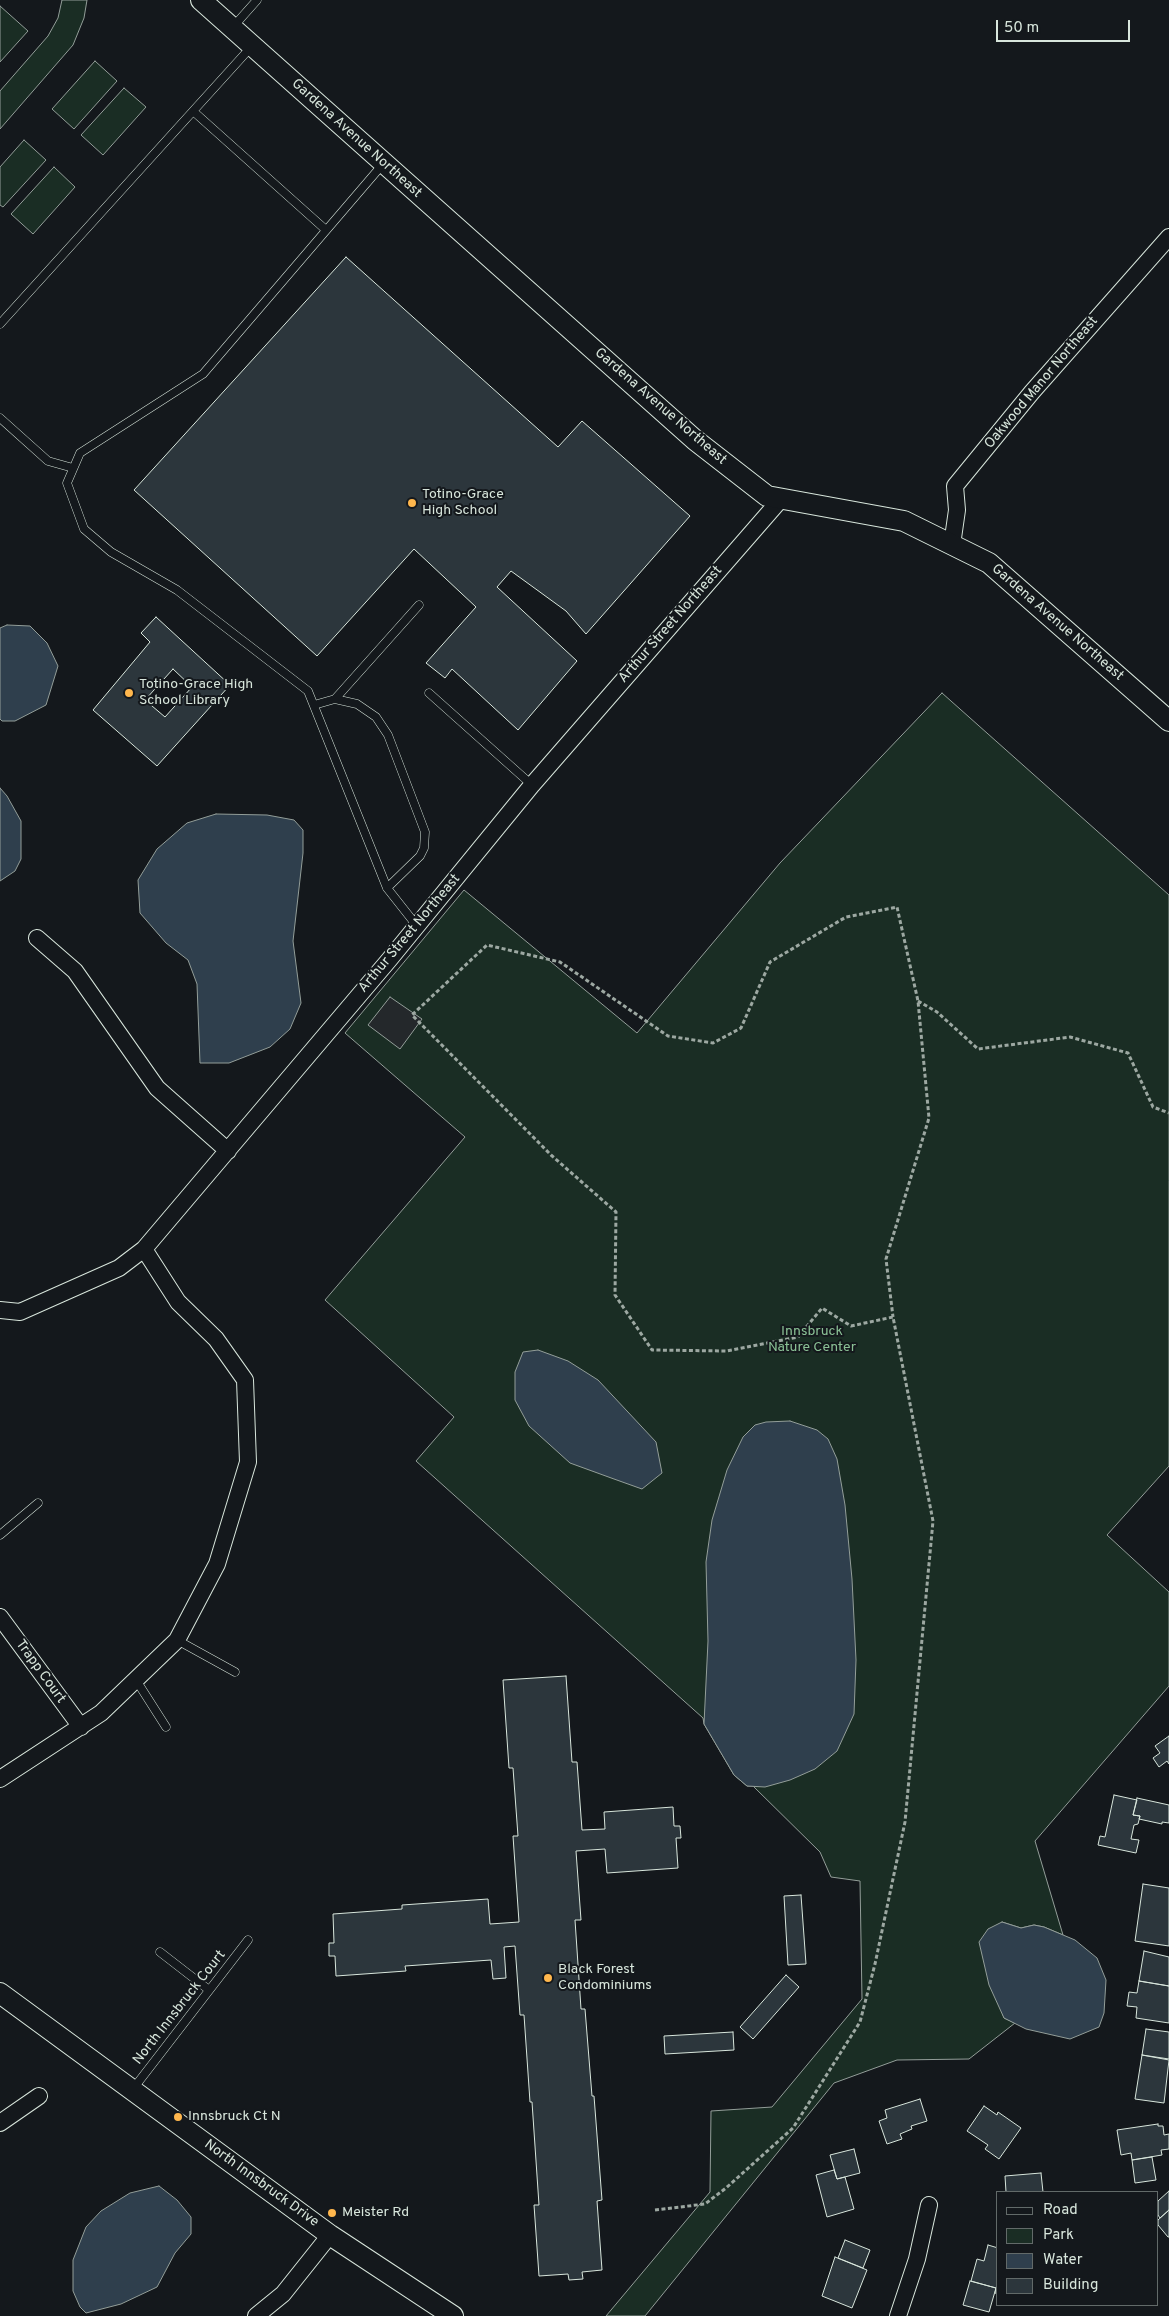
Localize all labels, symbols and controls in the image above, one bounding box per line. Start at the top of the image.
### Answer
scale bar [999,10,1133,42]
text: 50 m [1004,19,1039,38]
street label: Gardena Avenue Northeast [287,76,425,202]
street label: Oakwood Manor Northeast [982,313,1102,453]
street label: Gardena Avenue Northeast [591,345,729,469]
place label: Totino-Grace High School [422,487,504,520]
marker: Totino-Grace High School [406,497,418,509]
street label: Gardena Avenue Northeast [988,561,1126,685]
street label: Arthur Street Northeast [616,563,726,687]
place label: Totino-Grace High School Library [139,677,253,710]
marker: Totino-Grace High School Library [123,687,135,699]
street label: Arthur Street Northeast [355,871,465,997]
park label: Innsbruck Nature Center [768,1324,856,1356]
street label: Trapp Court [11,1637,69,1707]
street label: North Innsbruck Court [130,1947,230,2069]
place label: Black Forest Condominiums [558,1962,652,1994]
marker: Black Forest Condominiums [542,1972,554,1984]
place label: Innsbruck Ct N [188,2109,281,2125]
marker: Innsbruck Ct N [172,2111,184,2123]
street label: North Innsbruck Drive [200,2137,322,2231]
legend [996,2191,1159,2306]
text: Road [1043,2201,1078,2220]
place label: Meister Rd [342,2205,409,2221]
marker: Meister Rd [326,2207,338,2219]
text: Park [1043,2226,1074,2245]
text: Water [1043,2251,1082,2270]
text: Building [1043,2276,1098,2295]

